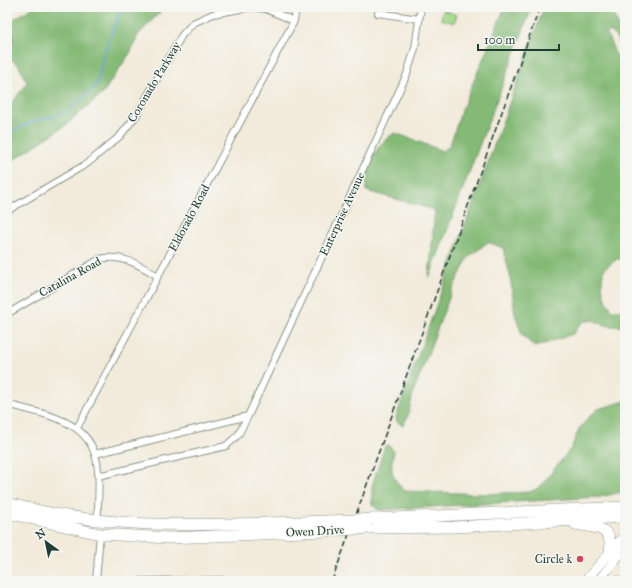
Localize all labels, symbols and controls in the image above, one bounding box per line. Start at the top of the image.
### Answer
scale bar [478,26,559,52]
text: 100 m [484,33,515,47]
street label: Coronado Parkway [125,39,184,125]
street label: Enterprise Avenue [317,170,367,258]
street label: Eldorado Road [165,182,213,254]
street label: Catalina Road [37,254,103,300]
north arrow [26,522,66,562]
street label: Owen Drive [285,522,345,540]
text: N [33,526,49,542]
place label: Circle k [535,552,572,566]
marker: Circle k [575,554,585,564]

